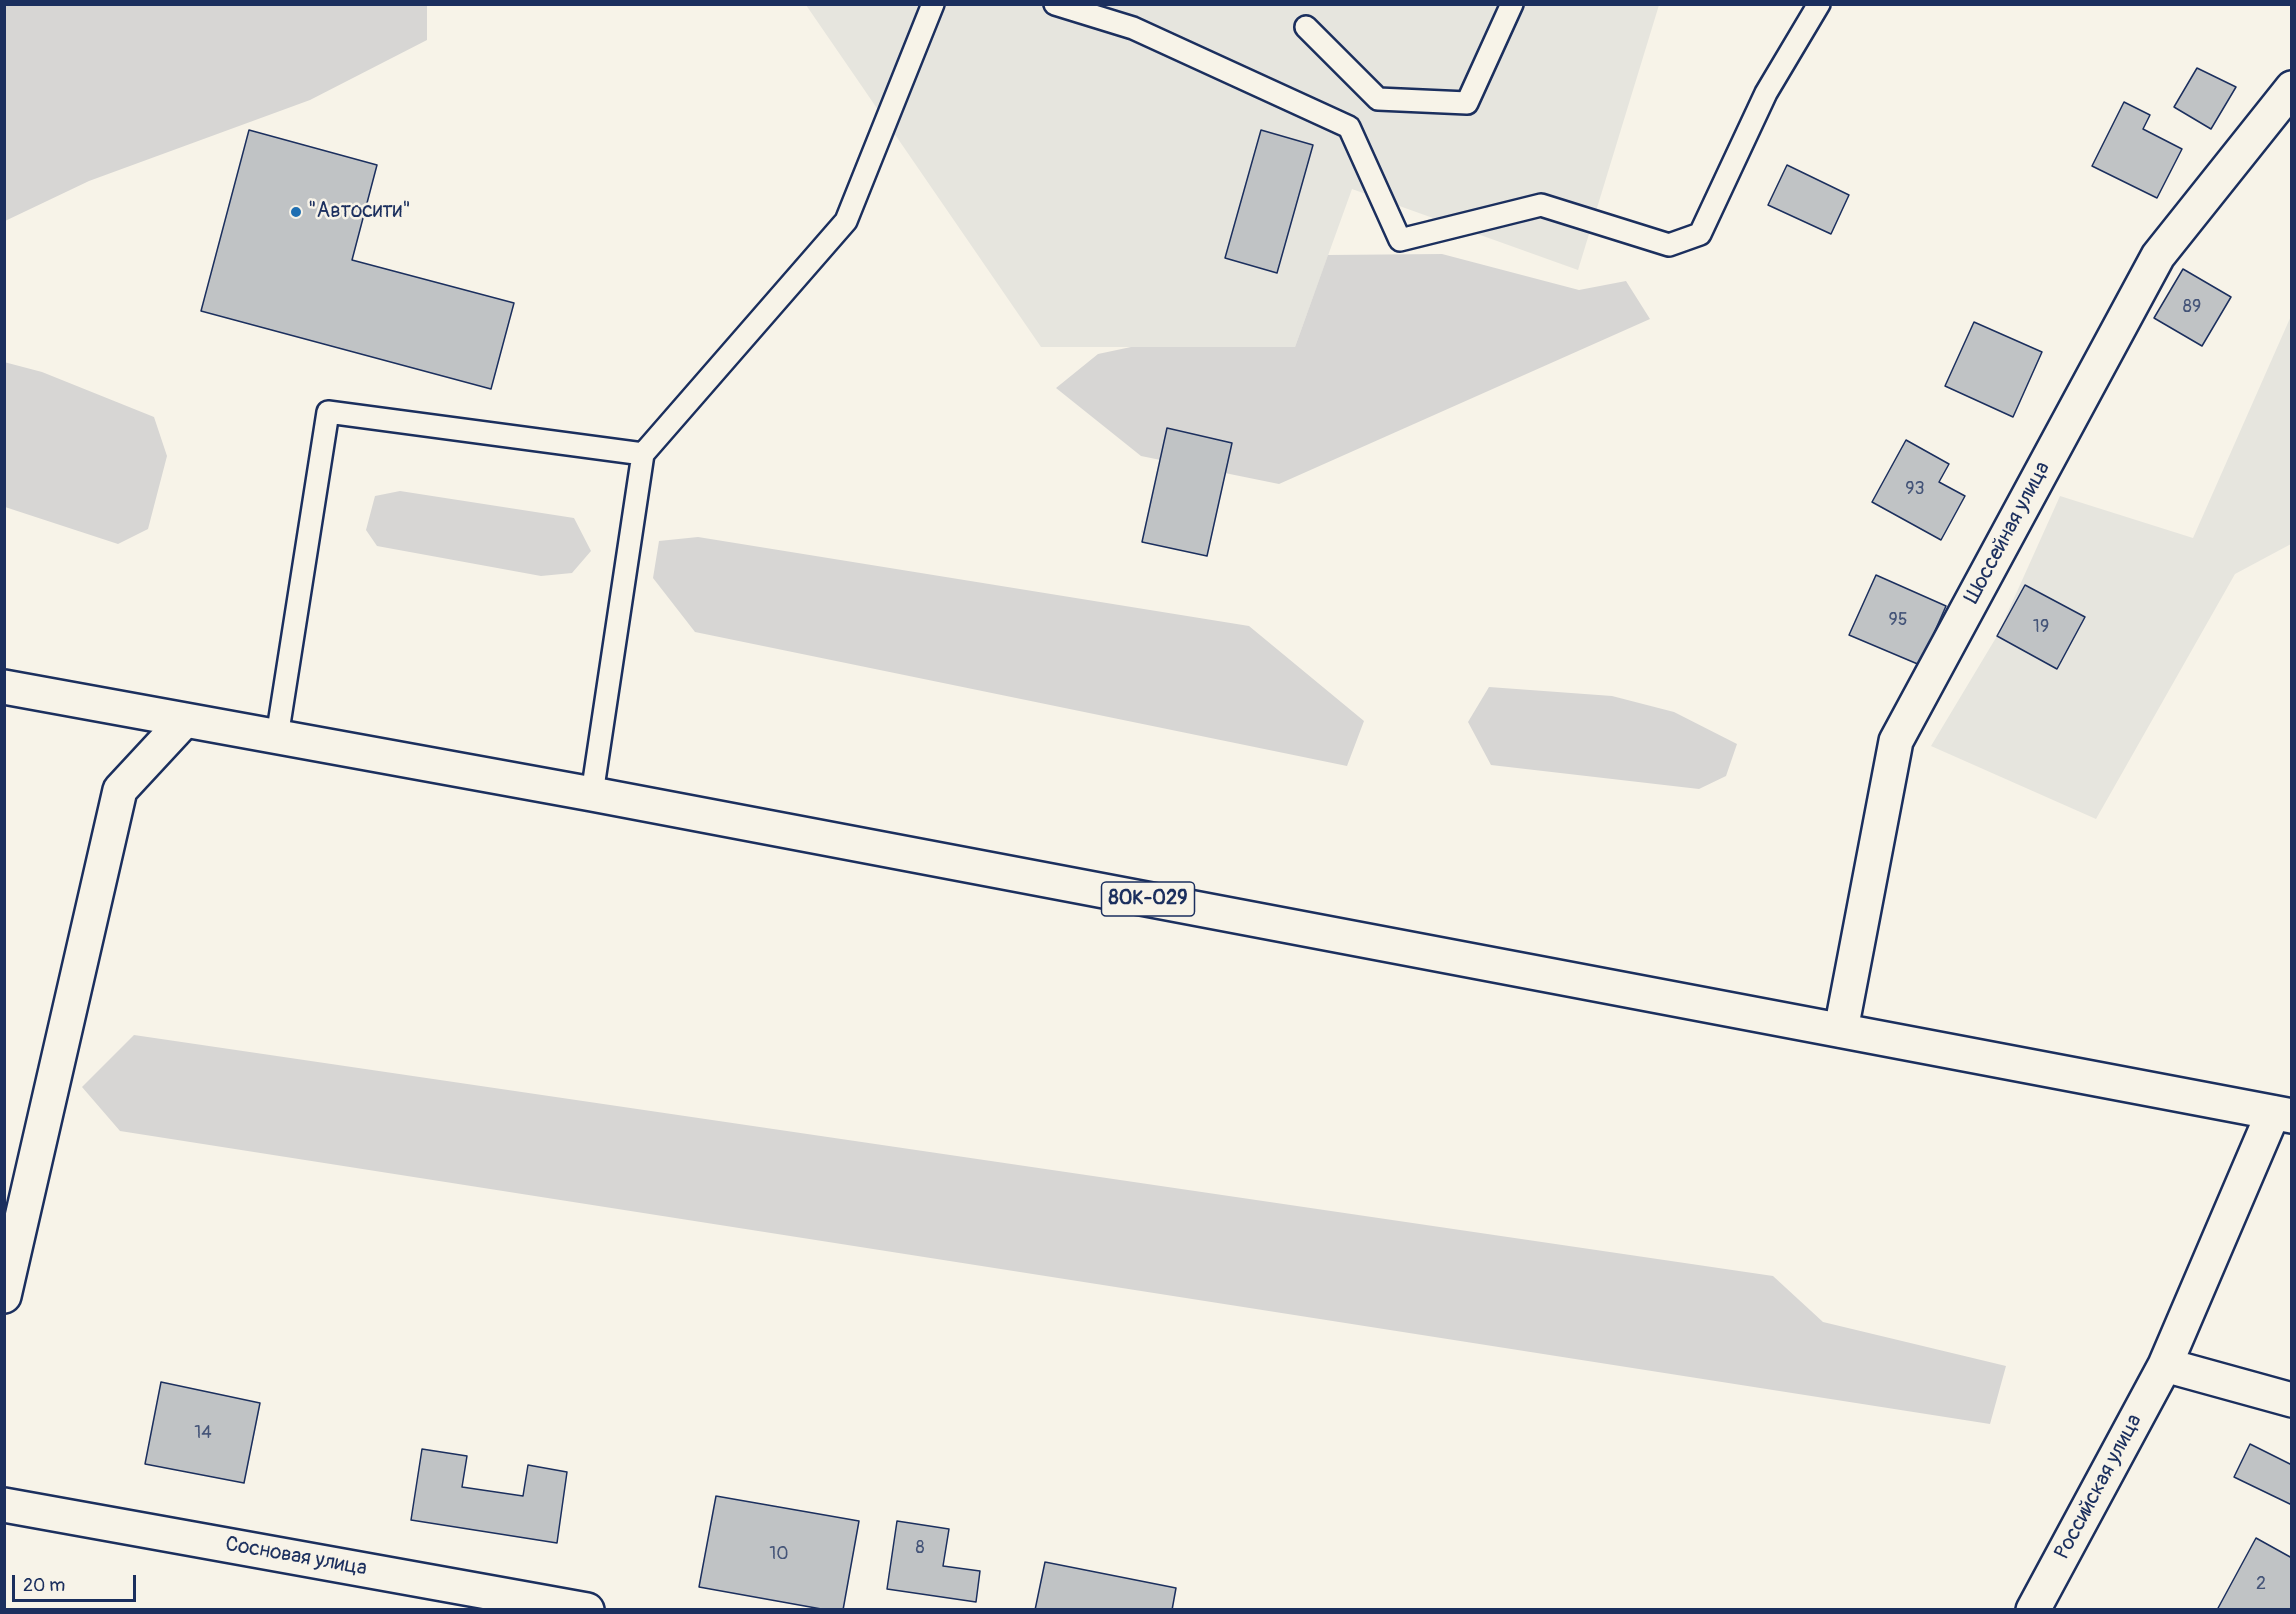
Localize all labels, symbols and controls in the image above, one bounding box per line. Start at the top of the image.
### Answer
place label: "Автосити" [308,199,411,225]
marker: "Автосити" [289,205,303,219]
house number: 89 [2183,296,2201,318]
street label: Шоссейная улица [1960,458,2056,608]
house number: 93 [1905,478,1925,500]
house number: 95 [1888,609,1908,631]
house number: 19 [2033,616,2049,638]
road number: 80К-029 [1102,882,1194,916]
street label: Российская улица [2050,1410,2148,1564]
house number: 14 [194,1422,212,1444]
street label: Сосновая улица [223,1532,369,1582]
house number: 8 [915,1537,925,1559]
house number: 10 [769,1543,789,1565]
scale bar [15,1563,140,1601]
house number: 2 [2256,1573,2266,1595]
text: 20 m [23,1574,65,1597]

